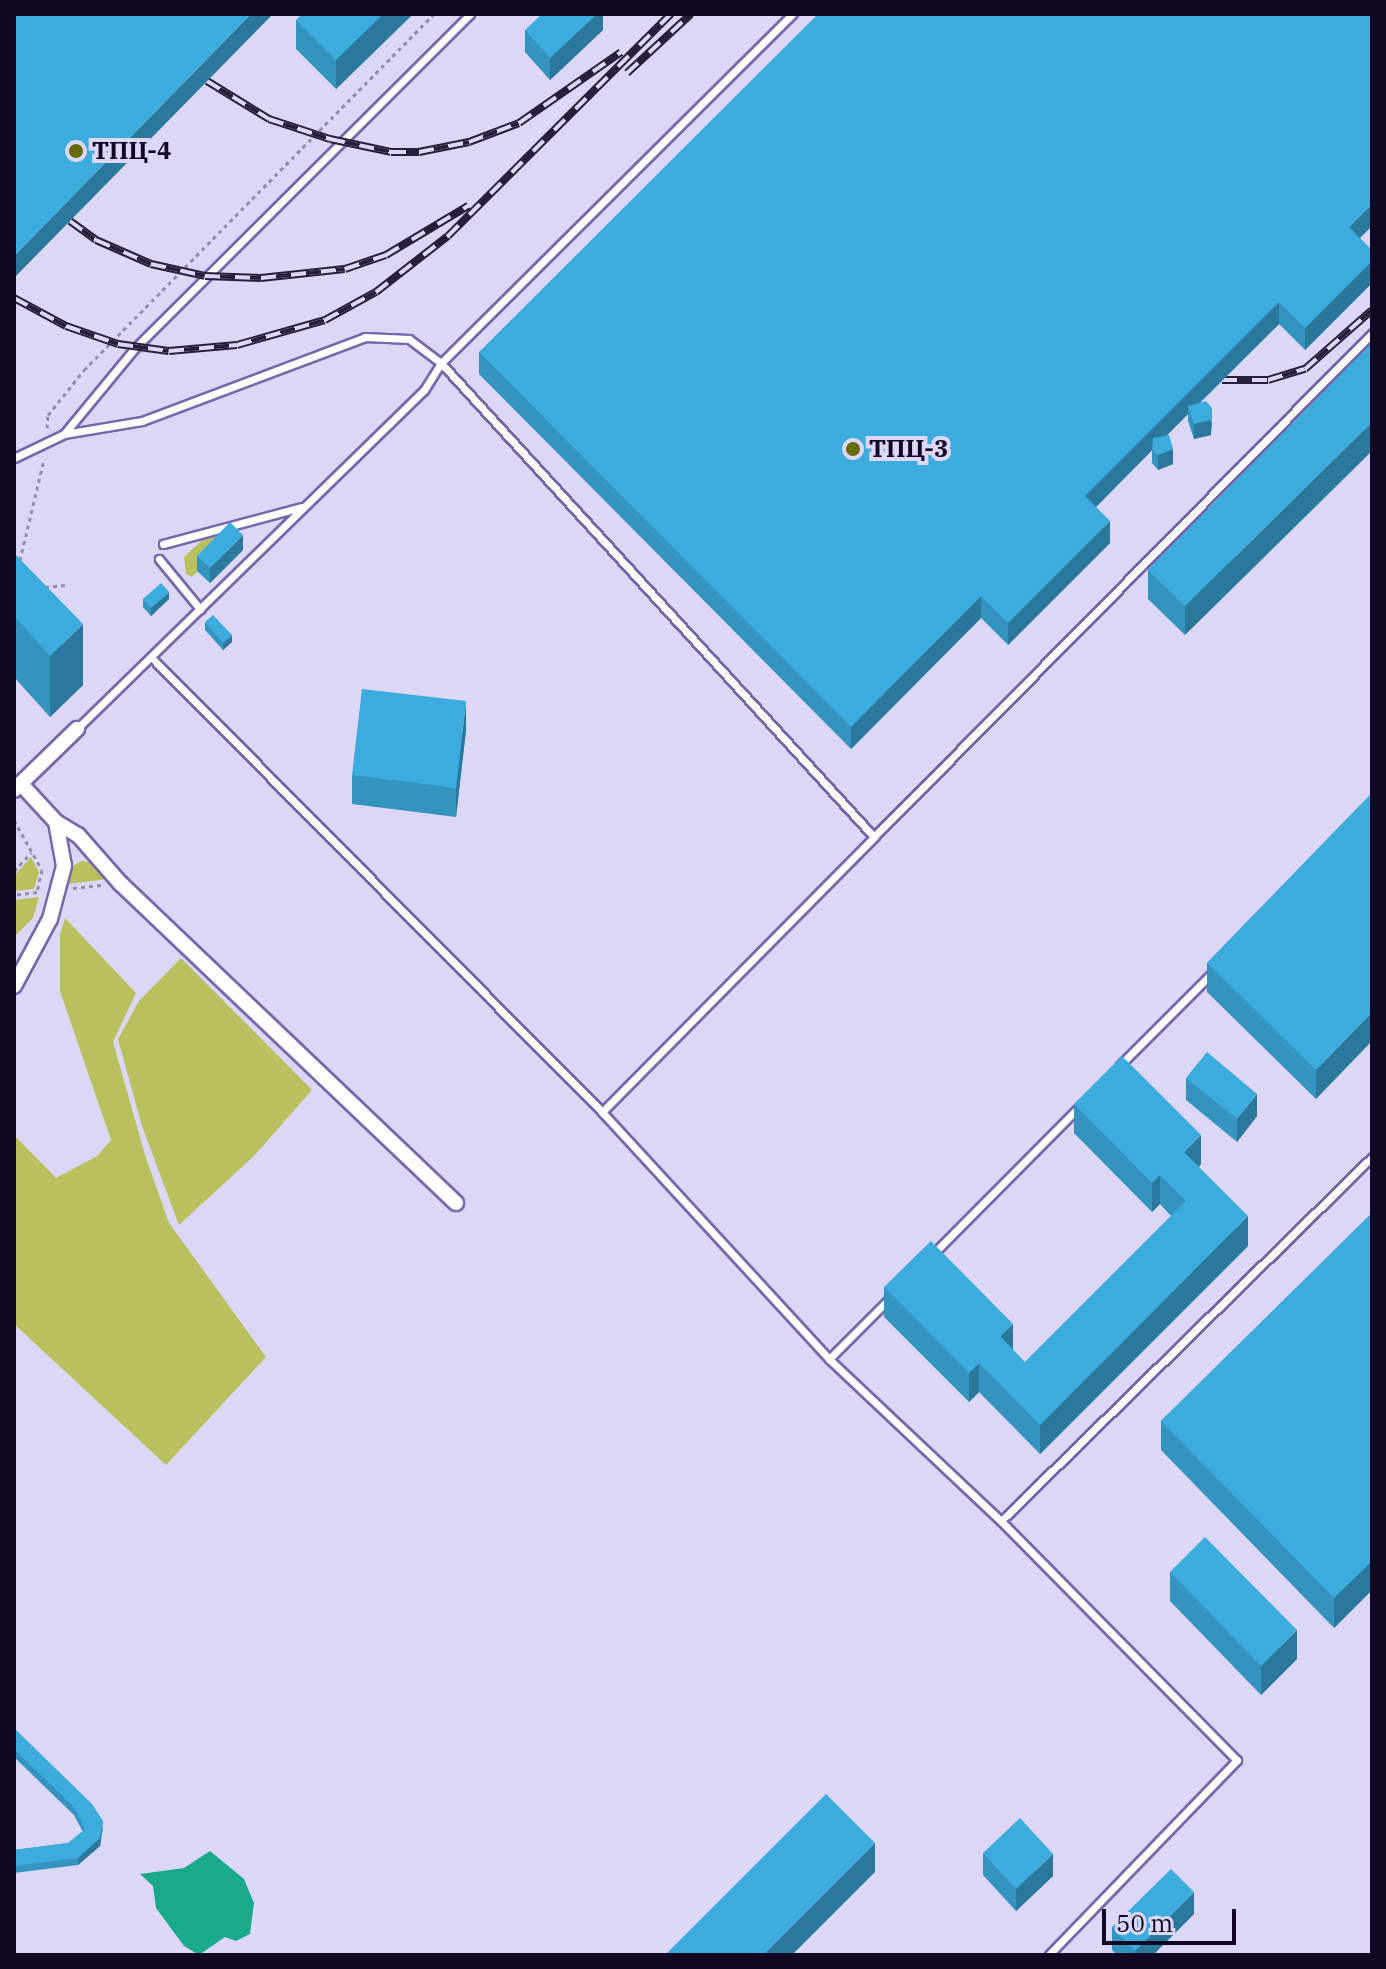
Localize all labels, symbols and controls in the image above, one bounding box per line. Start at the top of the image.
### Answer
place label: ТПЦ-4 [92,137,171,165]
marker: ТПЦ-4 [67,142,85,160]
place label: ТПЦ-3 [869,435,948,463]
marker: ТПЦ-3 [844,440,862,458]
scale bar [1106,1893,1240,1943]
text: 50 m [1116,1907,1173,1939]

